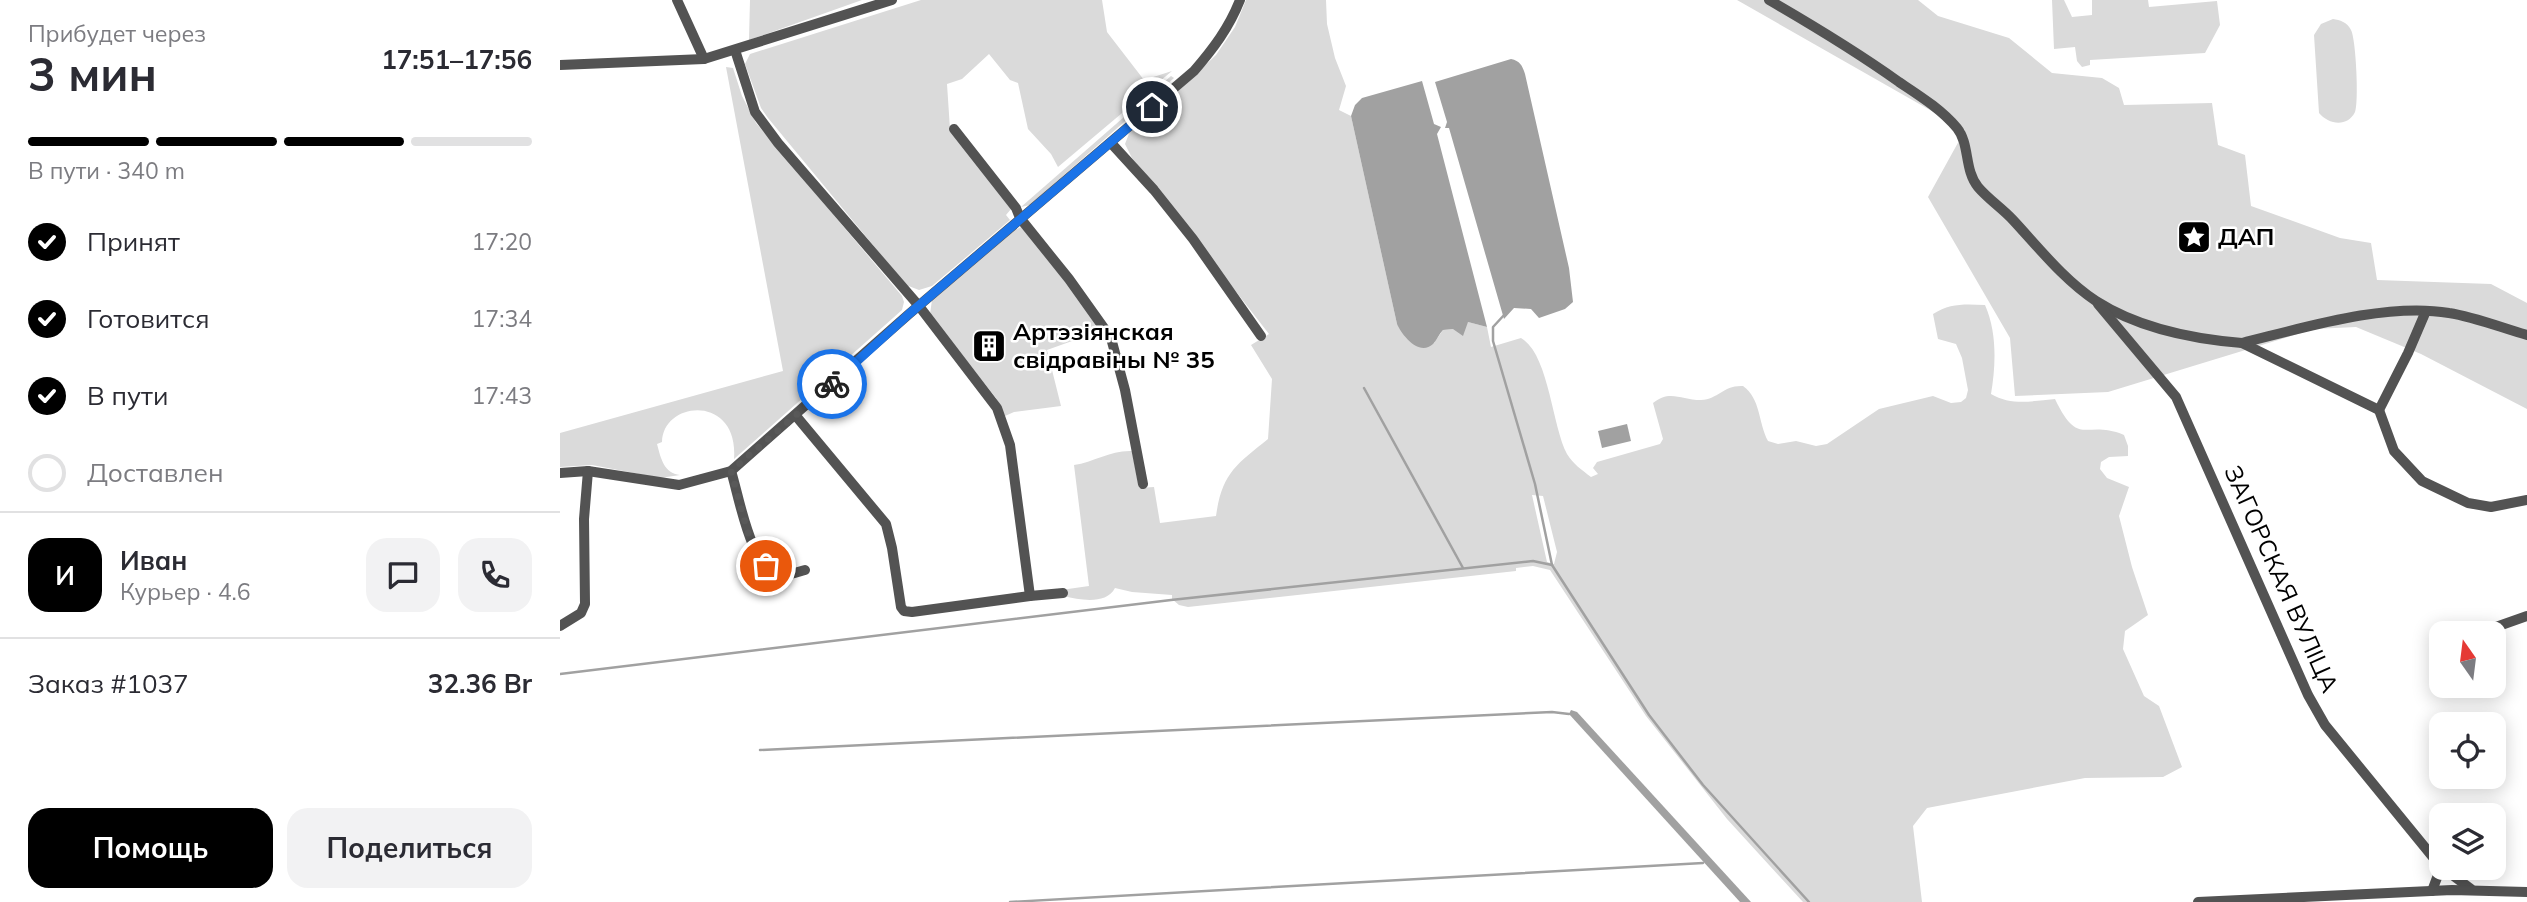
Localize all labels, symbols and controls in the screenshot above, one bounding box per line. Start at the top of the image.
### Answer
text: Прибудет через [28,19,206,48]
text: 17:51–17:56 [381,43,532,76]
text: 3 мин [28,45,157,103]
pin [1122,77,1182,137]
icon: home [1133,88,1171,126]
text: В пути · 340 m [28,156,185,185]
place icon: ДАП [2175,218,2213,256]
place label: ДАП [2218,221,2274,251]
icon: check [28,223,66,261]
text: Принят [87,225,180,258]
text: 17:20 [472,227,532,256]
icon: check [28,300,66,338]
text: Готовится [87,302,210,335]
text: 17:34 [472,304,532,333]
place label: Артэзіянская свідравіны № 35 [1013,316,1215,374]
building icon: Артэзіянская свідравіны № 35 [970,327,1008,365]
courier [797,349,867,419]
icon: bike [813,365,851,403]
icon: check [28,377,66,415]
text: В пути [87,379,168,412]
text: 17:43 [472,381,532,410]
text: Доставлен [87,456,224,489]
street label: ЗАГОРСКАЯ ВУЛІЦА [2218,460,2346,697]
pin [736,536,796,596]
button: chat [366,538,440,612]
button: phone [458,538,532,612]
text: Иван [120,544,187,577]
icon: bag [747,547,785,585]
text: И [55,559,75,592]
text: Курьер · 4.6 [120,577,251,606]
north arrow [2429,621,2506,698]
map controls [2429,621,2506,880]
text: Заказ #1037 [28,667,189,700]
text: 32.36 Br [428,667,532,700]
button: locate [2429,712,2506,789]
button: layers [2429,803,2506,880]
button: Помощь [28,808,273,888]
button: Поделиться [287,808,532,888]

